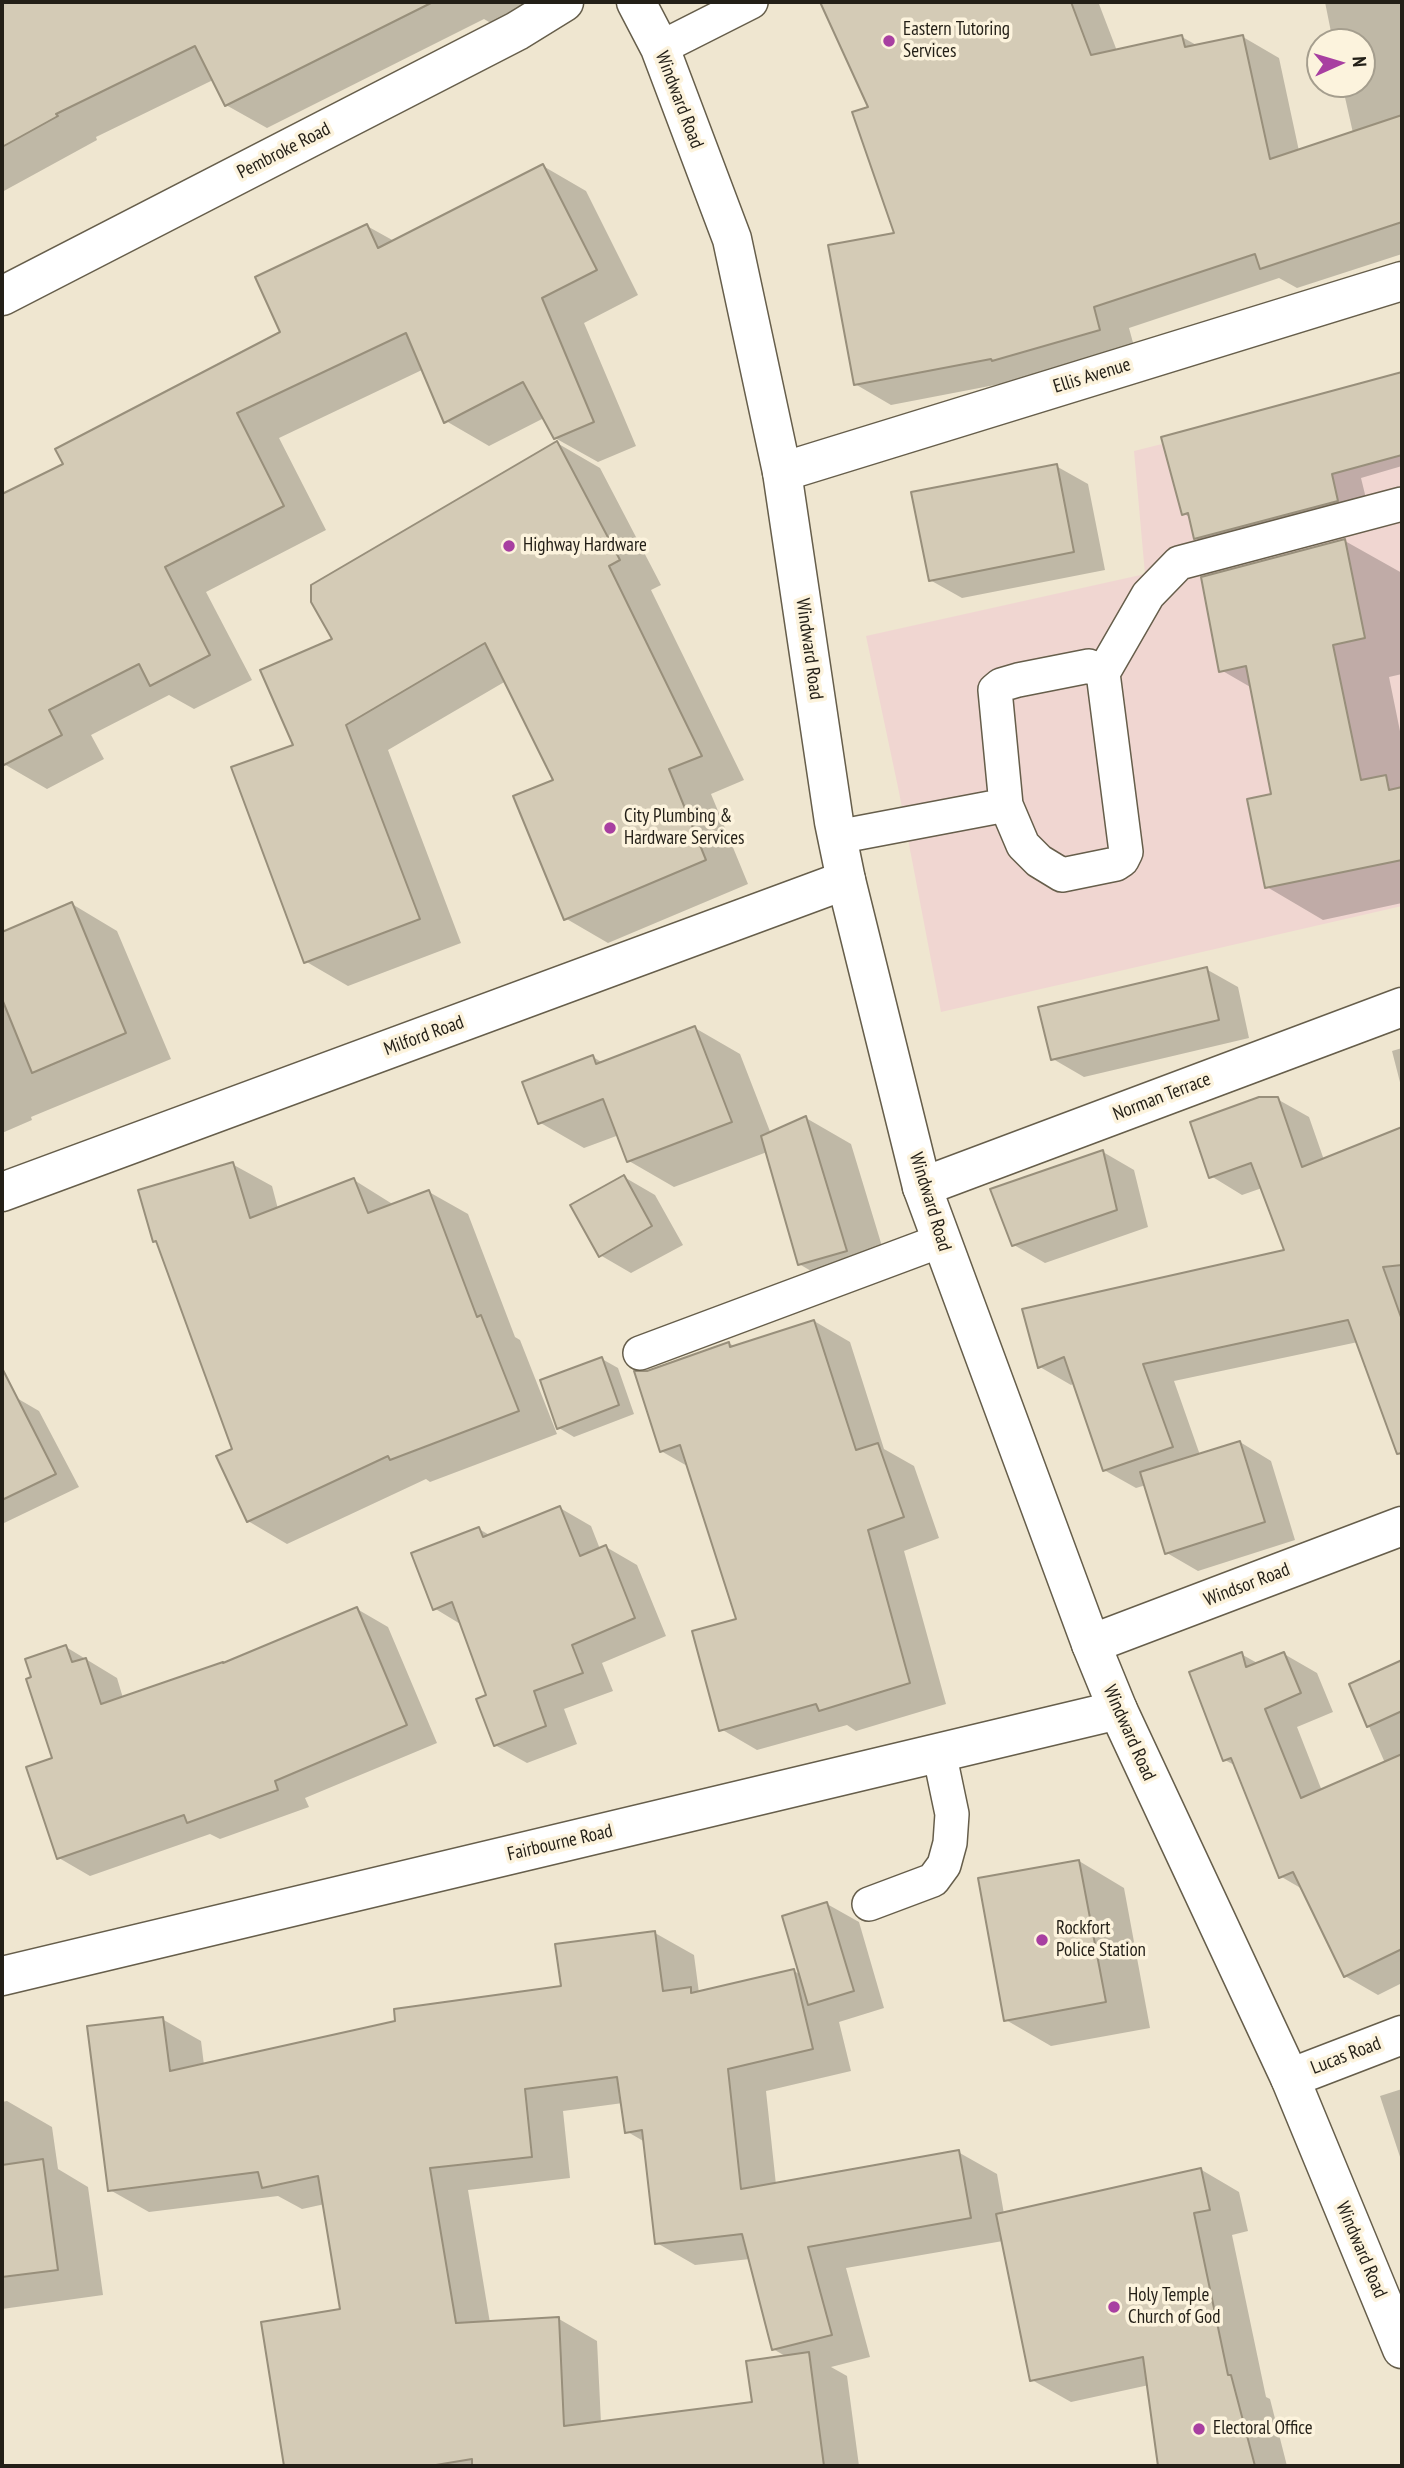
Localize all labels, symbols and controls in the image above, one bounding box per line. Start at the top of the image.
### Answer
place label: Eastern Tutoring Services [903,19,1010,63]
north arrow [1306,28,1376,98]
marker: Eastern Tutoring Services [881,33,897,49]
street label: Windward Road [650,48,708,152]
text: N [1348,56,1372,68]
street label: Pembroke Road [234,118,334,184]
street label: Ellis Avenue [1051,353,1133,399]
place label: Highway Hardware [523,535,647,557]
marker: Highway Hardware [501,538,517,554]
street label: Windward Road [791,597,827,701]
place label: City Plumbing & Hardware Services [624,806,744,850]
marker: City Plumbing & Hardware Services [602,820,618,836]
street label: Milford Road [381,1011,467,1061]
street label: Norman Terrace [1110,1068,1214,1126]
street label: Windward Road [904,1150,956,1254]
street label: Windsor Road [1201,1558,1293,1612]
street label: Windward Road [1098,1682,1160,1784]
street label: Fairbourne Road [505,1820,615,1866]
place label: Rockfort Police Station [1056,1918,1146,1962]
marker: Rockfort Police Station [1034,1932,1050,1948]
street label: Lucas Road [1308,2032,1384,2080]
street label: Windward Road [1331,2199,1391,2301]
place label: Holy Temple Church of God [1128,2285,1220,2329]
marker: Holy Temple Church of God [1106,2299,1122,2315]
place label: Electoral Office [1213,2418,1312,2440]
marker: Electoral Office [1191,2421,1207,2437]

